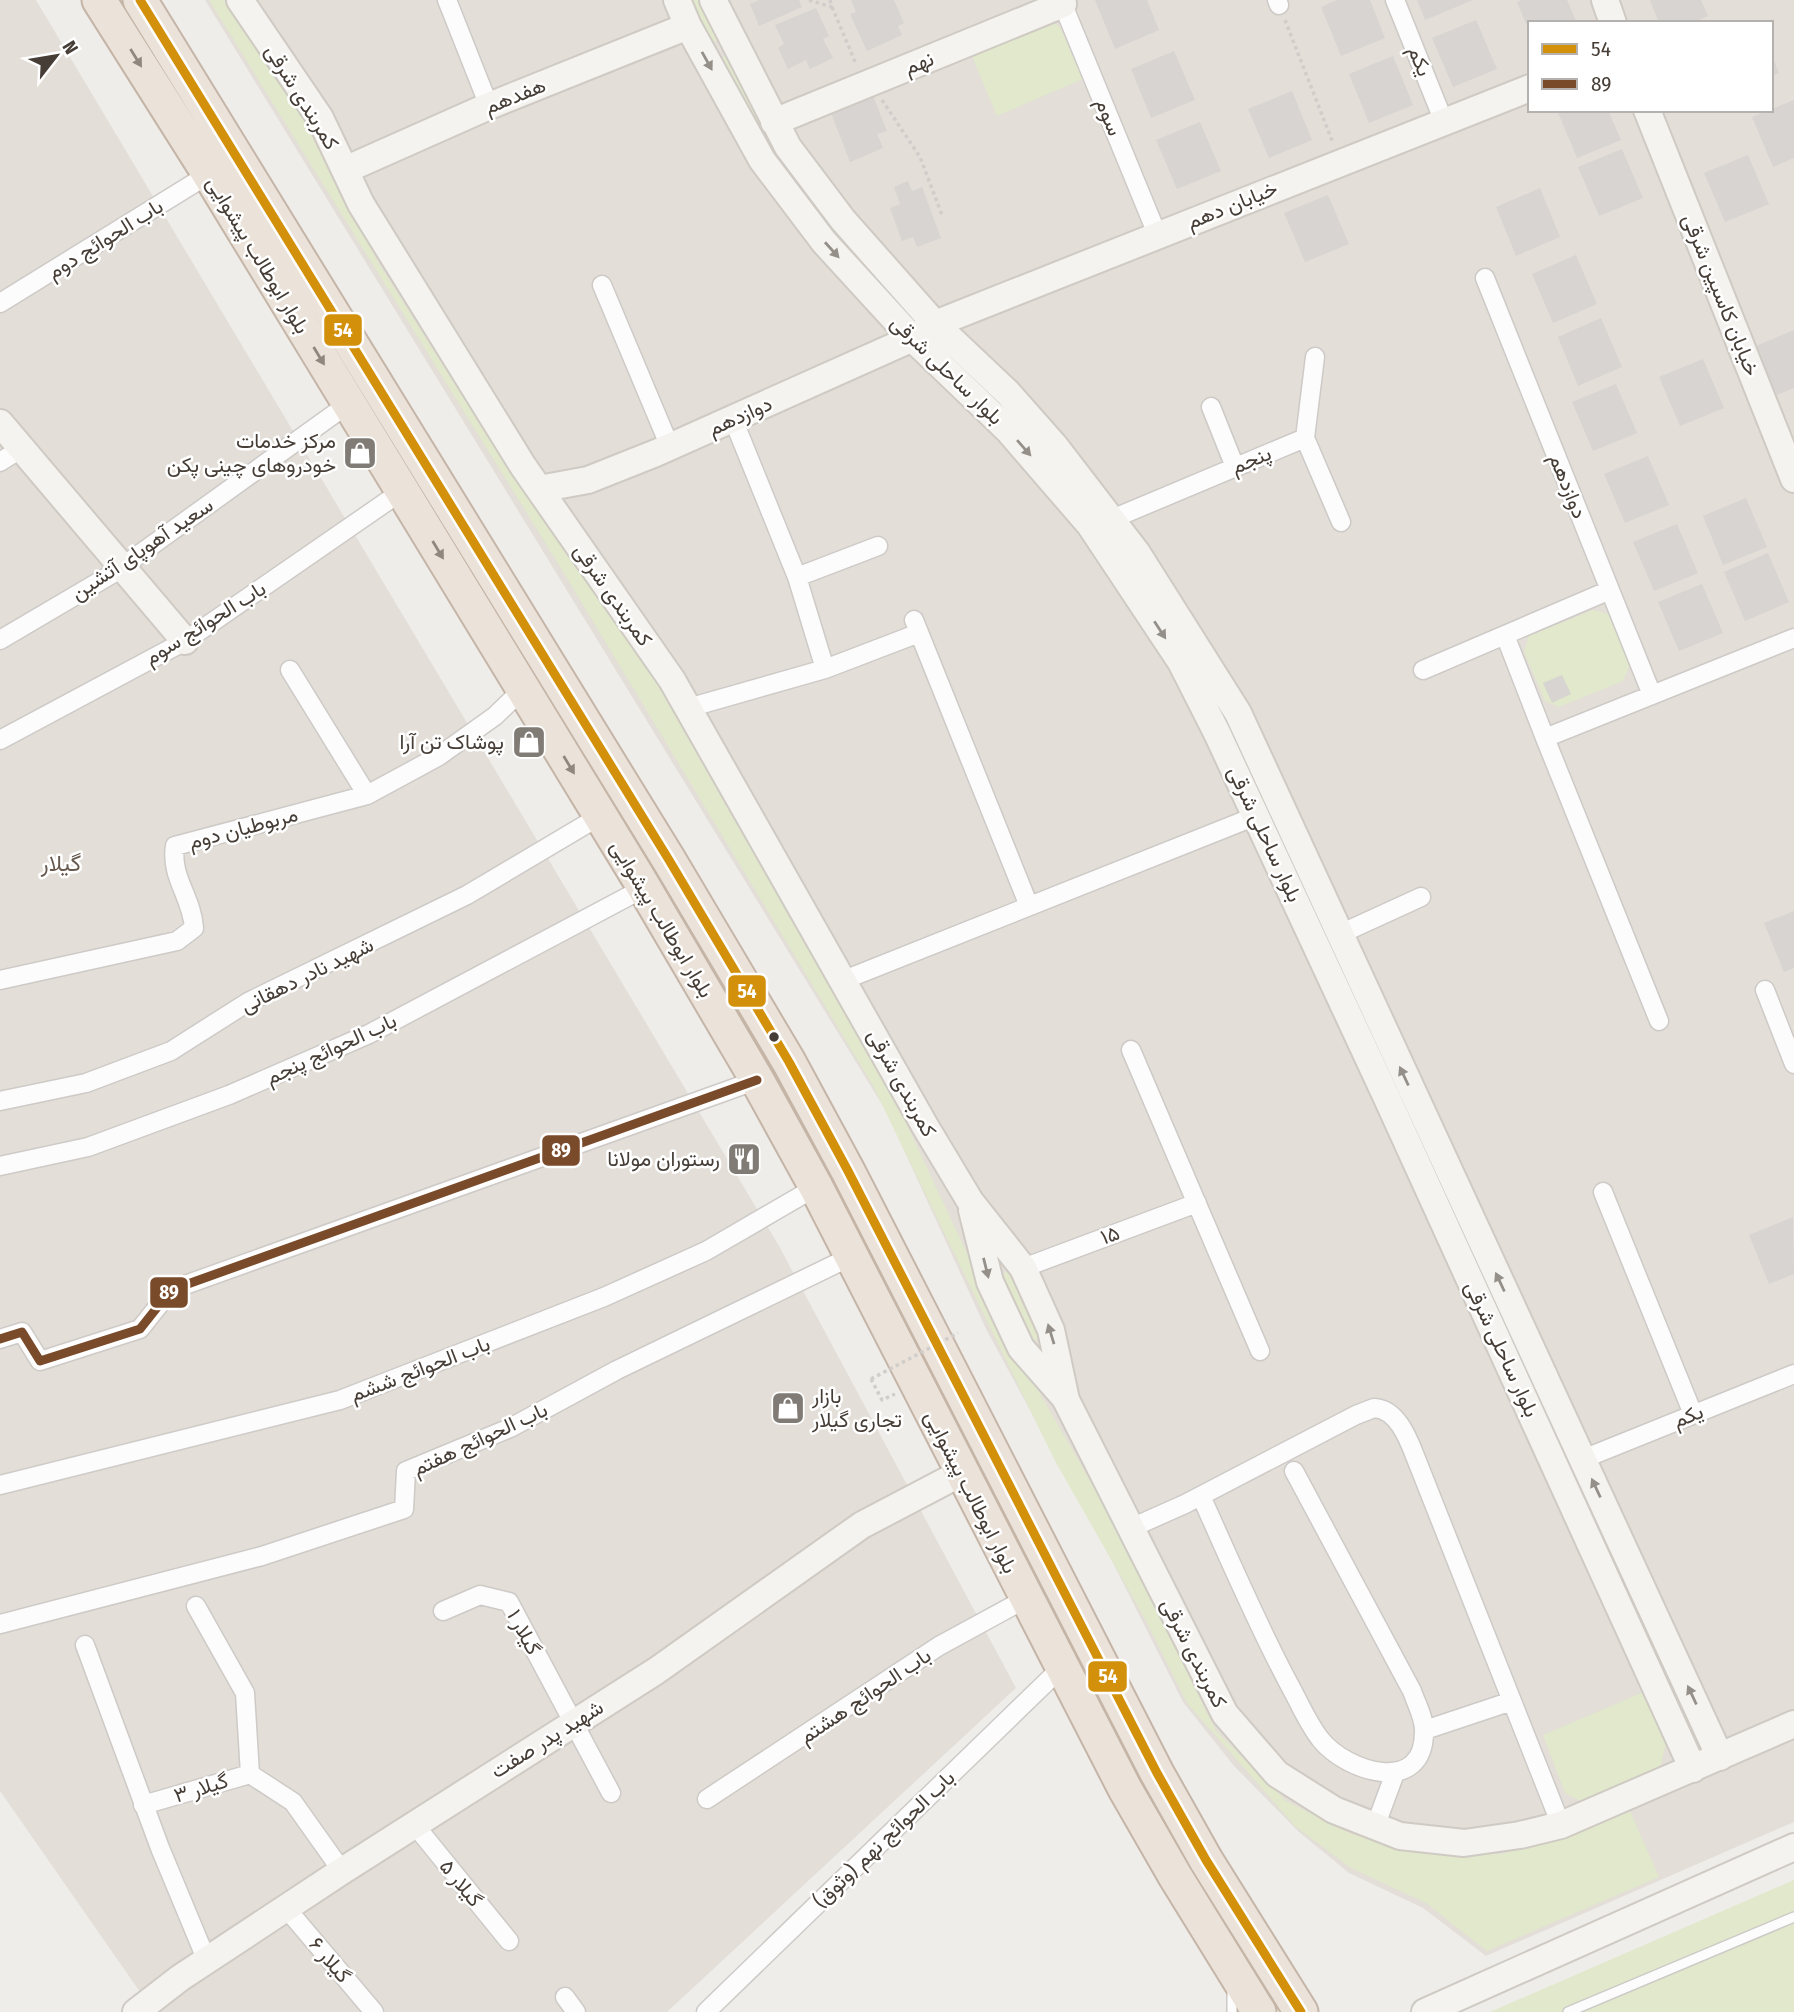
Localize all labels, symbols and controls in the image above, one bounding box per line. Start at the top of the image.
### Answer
north arrow [21,21,91,91]
legend [1528,21,1773,112]
text: 54 [1591,36,1611,62]
text: N [57,37,83,58]
street label: کمربندی شرقی [259,39,345,155]
street label: یکم [1401,42,1438,80]
street label: نهم [900,45,938,82]
one-way arrow [129,48,142,67]
one-way arrow [701,51,713,71]
text: 89 [1591,71,1611,97]
street label: هفدهم [480,72,550,121]
street label: سوم [1089,94,1128,140]
street label: بلوار ابوطالب پیشوایی [200,172,315,339]
street label: خیابان دهم [1183,175,1282,236]
street label: باب الحوائج دوم [42,193,168,286]
street label: خیابان کاسپین شرقی [1676,210,1765,380]
one-way arrow [823,242,839,259]
street label: بلوار ساحلی شرقی [885,310,1009,430]
line badge: 54 [323,313,363,347]
text: 54 [333,319,353,342]
one-way arrow [313,346,325,365]
street label: دوازدهم [704,390,777,443]
place label: مرکز خدمات خودروهای چینی پکن [167,428,336,479]
shop icon: مرکز خدمات خودروهای چینی پکن [341,434,379,472]
one-way arrow [1016,440,1031,457]
street label: پنجم [1227,440,1275,481]
street label: دوازدهم [1542,450,1593,523]
street label: سعید آهوپای آتشین [66,492,219,607]
street label: کمربندی شرقی [568,539,658,651]
one-way arrow [431,540,444,559]
street label: باب الحوائج سوم [139,575,271,672]
one-way arrow [1153,621,1167,639]
shop icon: پوشاک تن آرا [510,723,548,761]
place label: پوشاک تن آرا [400,729,504,756]
one-way arrow [563,755,575,774]
street label: بلوار ساحلی شرقی [1222,762,1308,906]
street label: مربوطیان دوم [185,801,301,856]
street label: بلوار ابوطالب پیشوایی [604,836,719,1003]
district label: گیلار [40,849,81,878]
street label: شهید نادر دهقانی [236,932,378,1018]
line badge: 54 [727,974,767,1008]
text: 54 [737,980,757,1003]
street label: باب الحوائج پنجم [261,1007,401,1092]
street label: کمربندی شرقی [862,1024,942,1142]
unlabelled marker [767,1030,781,1044]
one-way arrow [1398,1066,1410,1086]
line badge: 89 [541,1134,581,1167]
text: 89 [551,1139,571,1162]
restaurant icon: رستوران مولانا [725,1140,763,1178]
place label: رستوران مولانا [607,1146,720,1172]
street label: ۱۵ [1097,1220,1123,1250]
one-way arrow [981,1257,992,1279]
one-way arrow [1494,1272,1506,1292]
line badge: 89 [149,1276,189,1309]
street label: بلوار ساحلی شرقی [1459,1277,1545,1421]
text: 89 [159,1281,179,1304]
one-way arrow [1046,1323,1056,1344]
street label: باب الحوائج ششم [346,1330,494,1409]
place label: بازار تجاری گیلار [811,1383,902,1433]
shop icon: بازار تجاری گیلار [769,1389,807,1427]
street label: باب الحوائج هفتم [408,1396,552,1483]
street label: یکم [1669,1398,1707,1435]
street label: بلوار ابوطالب پیشوایی [918,1406,1023,1578]
one-way arrow [1590,1478,1602,1498]
street label: کمربندی شرقی [1155,1594,1233,1712]
street label: گیلار ۱ [501,1605,547,1659]
street label: باب الحوائج هشتم [794,1642,936,1751]
line badge: 54 [1087,1660,1128,1693]
text: 54 [1098,1665,1118,1688]
one-way arrow [1686,1685,1697,1705]
street label: شهید پدر صفت [486,1694,609,1785]
street label: باب الحوائج نهم (وثوق) [808,1765,961,1914]
street label: گیلار ۳ [171,1767,231,1809]
street label: گیلار ۵ [434,1854,488,1912]
street label: گیلار ۶ [303,1932,357,1988]

